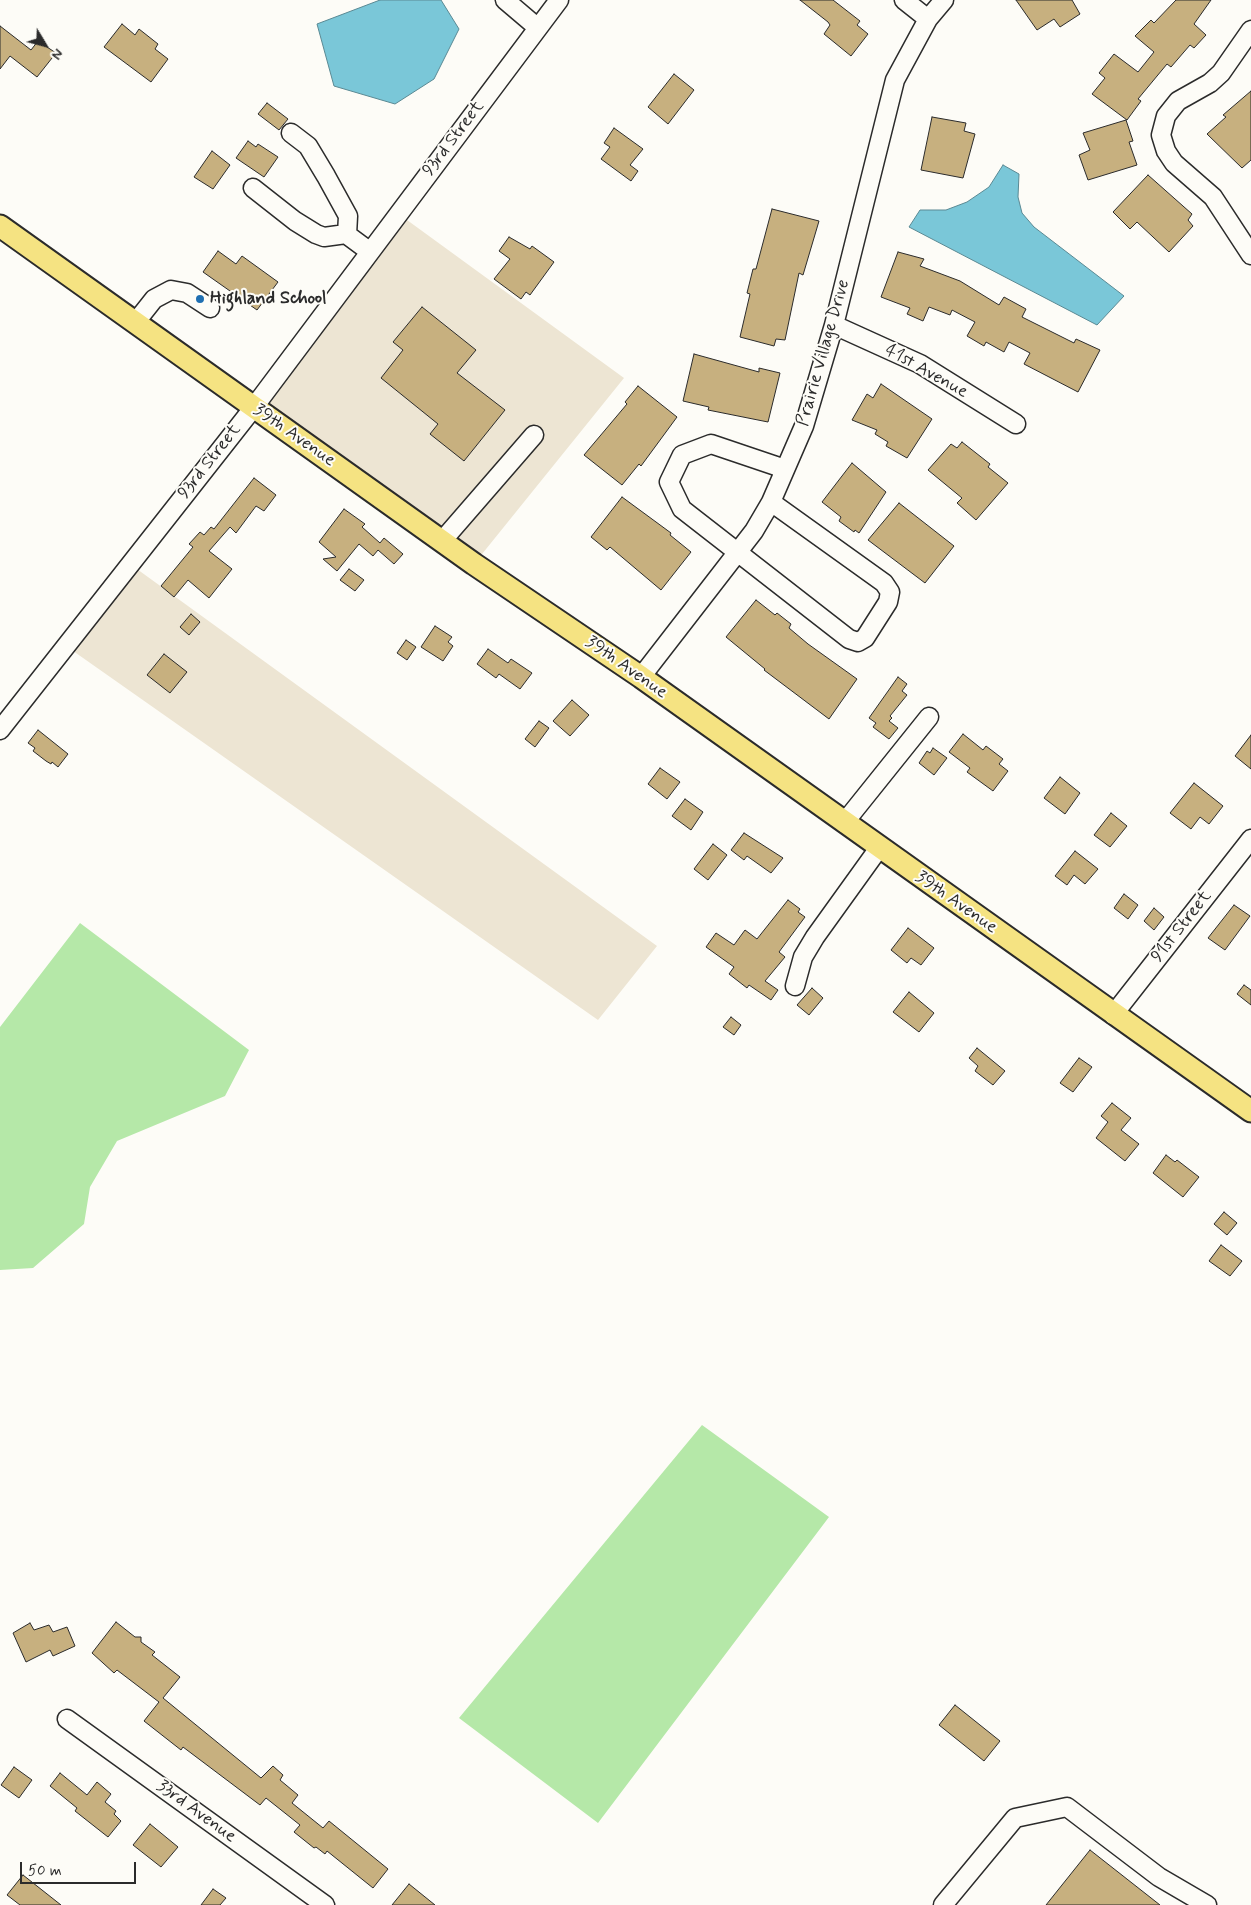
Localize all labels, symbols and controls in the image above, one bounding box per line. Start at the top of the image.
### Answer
north arrow [20,20,70,70]
text: N [47,45,67,63]
street label: 93rd Street [419,97,489,181]
street label: Prairie Village Drive [793,277,855,429]
place label: Highland School [210,288,327,310]
marker: Highland School [194,293,206,305]
street label: 41st Avenue [881,340,971,404]
street label: 39th Avenue [249,400,339,472]
street label: 93rd Street [174,420,246,504]
street label: 39th Avenue [581,632,671,704]
street label: 39th Avenue [911,867,1001,939]
street label: 91st Street [1147,887,1217,967]
street label: 33rd Avenue [152,1776,240,1848]
scale bar [22,1852,139,1884]
text: 50 m [28,1861,62,1881]

